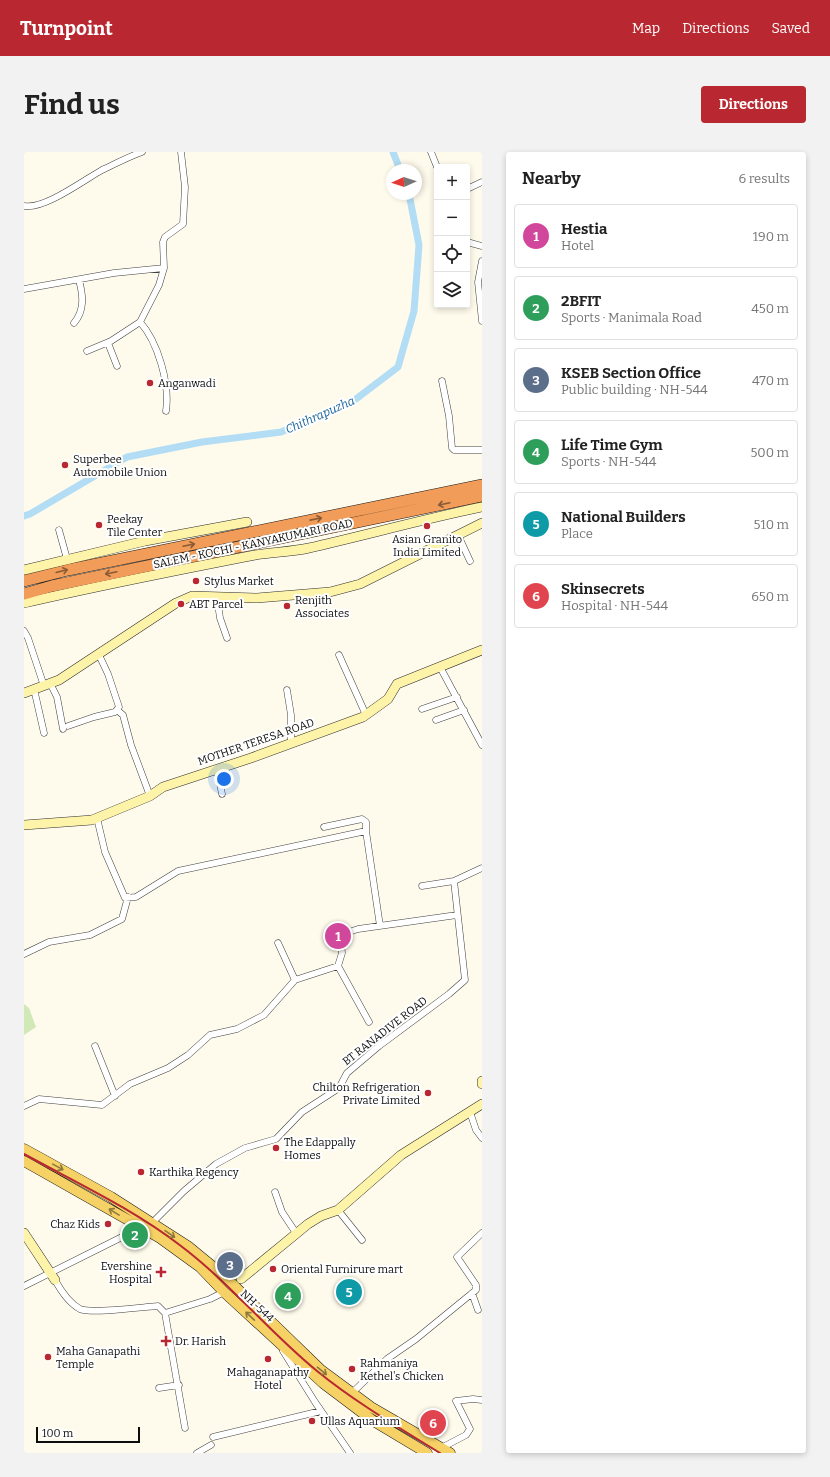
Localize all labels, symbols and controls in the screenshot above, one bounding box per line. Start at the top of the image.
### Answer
text: Turnpoint [20,17,113,40]
text: Map [632,20,660,37]
text: Directions [682,20,750,37]
text: Saved [772,20,810,37]
button: Directions [701,86,806,123]
text: Find us [24,88,120,121]
north arrow [386,164,422,200]
map controls [434,164,470,308]
button: + [434,164,470,200]
text: Nearby [522,168,581,189]
text: 6 results [738,171,790,186]
button: − [434,200,470,236]
text: Hestia [561,220,607,238]
text: 1 [533,229,539,244]
text: 190 m [753,229,789,244]
button: locate [434,236,470,272]
text: Hotel [561,238,594,253]
button: layers [434,272,470,308]
text: 2BFIT [561,292,601,310]
text: 2 [532,301,540,316]
text: 450 m [751,301,789,316]
text: Sports · Manimala Road [561,310,702,325]
text: KSEB Section Office [561,364,701,382]
text: 3 [532,373,540,388]
text: 470 m [752,373,789,388]
place label: Anganwadi [158,377,216,390]
marker: Anganwadi [145,378,155,388]
text: Public building · NH-544 [561,382,708,397]
water label: Chithrapuzha [283,393,357,437]
text: Life Time Gym [561,436,663,454]
text: 4 [532,445,540,460]
text: 500 m [750,445,789,460]
place label: Superbee Automobile Union [73,453,167,479]
text: Sports · NH-544 [561,454,656,469]
marker: Superbee Automobile Union [60,460,70,470]
one-way arrow [438,501,451,509]
text: National Builders [561,508,686,526]
place label: Peekay Tile Center [107,513,162,539]
one-way arrow [310,514,323,522]
street label: SALEM - KOCHI - KANYAKUMARI ROAD [152,516,354,572]
text: 5 [532,517,540,532]
text: 510 m [754,517,789,532]
marker: Peekay Tile Center [94,520,104,530]
marker: Asian Granito India Limited [422,521,432,531]
text: Place [561,526,593,541]
place label: Asian Granito India Limited [392,533,462,559]
one-way arrow [182,540,195,548]
one-way arrow [55,567,68,575]
one-way arrow [105,570,118,578]
place label: Stylus Market [204,575,274,588]
marker: Stylus Market [191,576,201,586]
text: Skinsecrets [561,580,645,598]
text: 6 [532,589,540,604]
text: 650 m [751,589,789,604]
place label: Renjith Associates [295,594,349,620]
place label: ABT Parcel [189,598,243,611]
text: Hospital · NH-544 [561,598,668,613]
marker: ABT Parcel [176,599,186,609]
marker: Renjith Associates [282,601,292,611]
street label: MOTHER TERESA ROAD [196,716,316,768]
your location [214,769,234,789]
pin: 1 [325,921,351,951]
street label: BT RANADIVE ROAD [340,994,430,1068]
place label: Chilton Refrigeration Private Limited [313,1081,420,1107]
marker: Chilton Refrigeration Private Limited [423,1088,433,1098]
place label: The Edappally Homes [284,1136,356,1162]
marker: The Edappally Homes [271,1143,281,1153]
one-way arrow [52,1164,64,1172]
place label: Karthika Regency [149,1166,239,1179]
marker: Karthika Regency [136,1167,146,1177]
one-way arrow [108,1207,120,1215]
place label: Chaz Kids [50,1218,100,1231]
marker: Chaz Kids [103,1219,113,1229]
pin: 2 [122,1220,148,1250]
one-way arrow [164,1230,175,1238]
pin: 3 [217,1250,243,1280]
place label: Evershine Hospital [101,1260,152,1286]
place label: Oriental Furnirure mart [281,1263,403,1276]
marker: Oriental Furnirure mart [268,1264,278,1274]
marker: Evershine Hospital [155,1266,167,1278]
pin: 5 [336,1277,362,1307]
pin: 4 [275,1281,301,1311]
street label: NH-544 [238,1287,277,1325]
one-way arrow [245,1312,255,1321]
marker: Dr. Harish [160,1335,172,1347]
place label: Dr. Harish [175,1335,226,1348]
place label: Maha Ganapathi Temple [56,1345,141,1371]
marker: Maha Ganapathi Temple [43,1352,53,1362]
marker: Mahaganapathy Hotel [263,1354,273,1364]
place label: Rahmaniya Kethel's Chicken [360,1357,444,1383]
marker: Rahmaniya Kethel's Chicken [347,1364,357,1374]
place label: Mahaganapathy Hotel [227,1366,309,1392]
one-way arrow [317,1366,327,1375]
pin: 6 [420,1408,446,1438]
place label: Ullas Aquarium [320,1415,401,1428]
marker: Ullas Aquarium [307,1416,317,1426]
scale bar [36,1425,140,1444]
text: 100 m [42,1427,73,1440]

